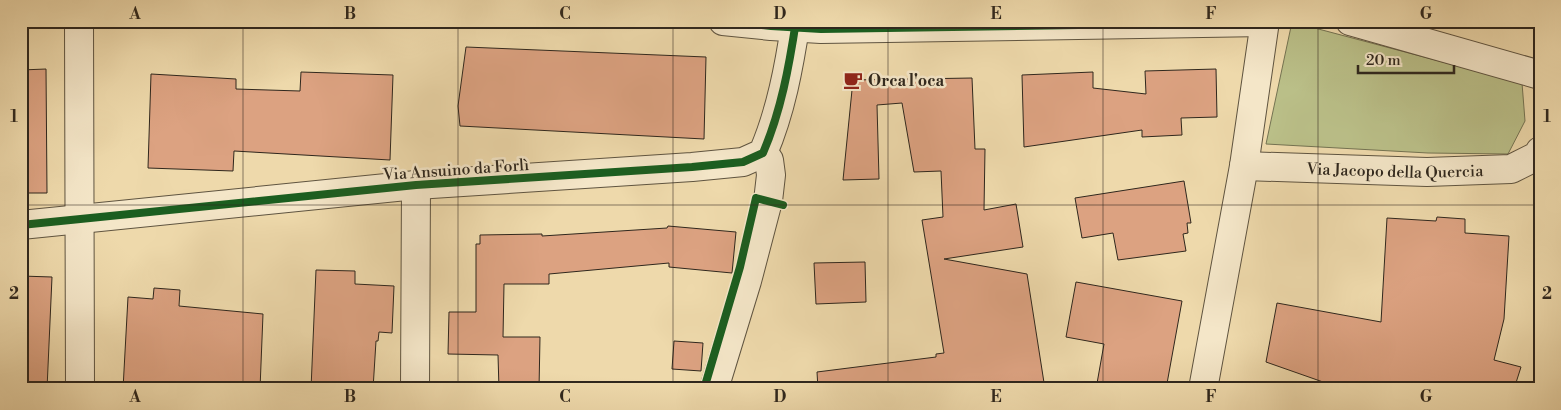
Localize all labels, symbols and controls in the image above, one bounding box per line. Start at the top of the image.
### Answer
text: A [128,4,141,24]
text: B [344,4,356,24]
text: C [559,4,571,24]
text: D [774,4,787,24]
text: E [990,4,1002,24]
text: F [1205,4,1217,24]
text: G [1420,4,1433,24]
scale bar [1358,42,1455,74]
text: 20 m [1366,51,1401,70]
cafe icon: Orca l'oca [842,69,864,91]
place label: Orca l'oca [868,71,945,91]
text: 1 [10,107,18,127]
text: 1 [1543,107,1551,127]
street label: Via Ansuino da Forlì [381,155,530,185]
street label: Via Jacopo della Quercia [1305,159,1485,183]
text: 2 [9,284,19,304]
text: 2 [1542,284,1552,304]
text: A [128,387,141,407]
text: B [344,387,356,407]
text: C [559,387,571,407]
text: D [774,387,787,407]
text: E [990,387,1002,407]
text: F [1205,387,1217,407]
text: G [1420,387,1433,407]

